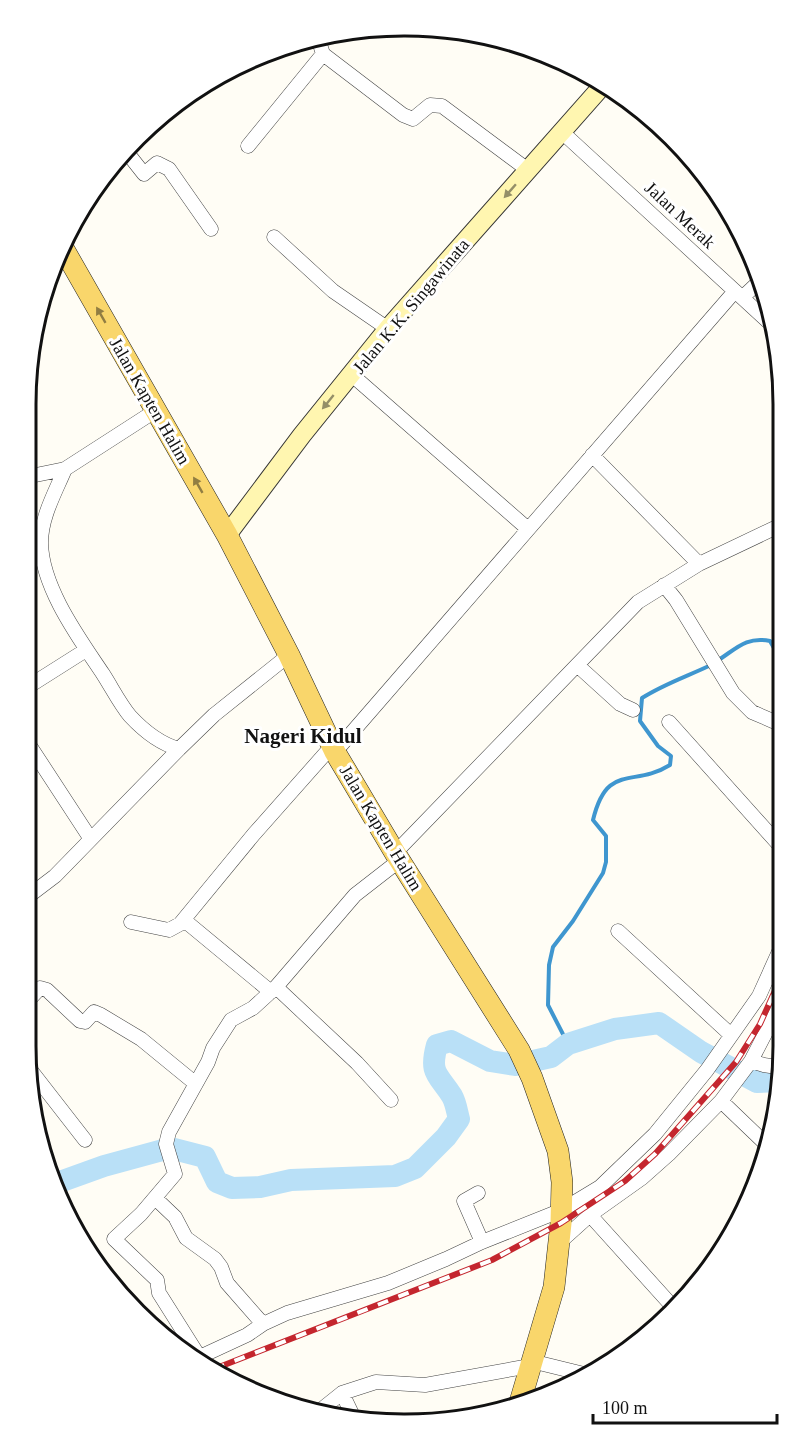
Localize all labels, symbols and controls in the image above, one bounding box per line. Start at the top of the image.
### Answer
street label: Jalan Merak [641,178,719,252]
one-way arrow [504,183,517,198]
street label: Jalan K.K. Singawinata [349,234,473,378]
one-way arrow [96,307,106,324]
street label: Jalan Kapten Halim [106,334,194,468]
one-way arrow [322,394,335,409]
one-way arrow [193,476,203,493]
district label: Nageri Kidul [244,724,362,748]
street label: Jalan Kapten Halim [336,762,426,894]
scale bar [593,1387,778,1425]
text: 100 m [602,1398,648,1418]

